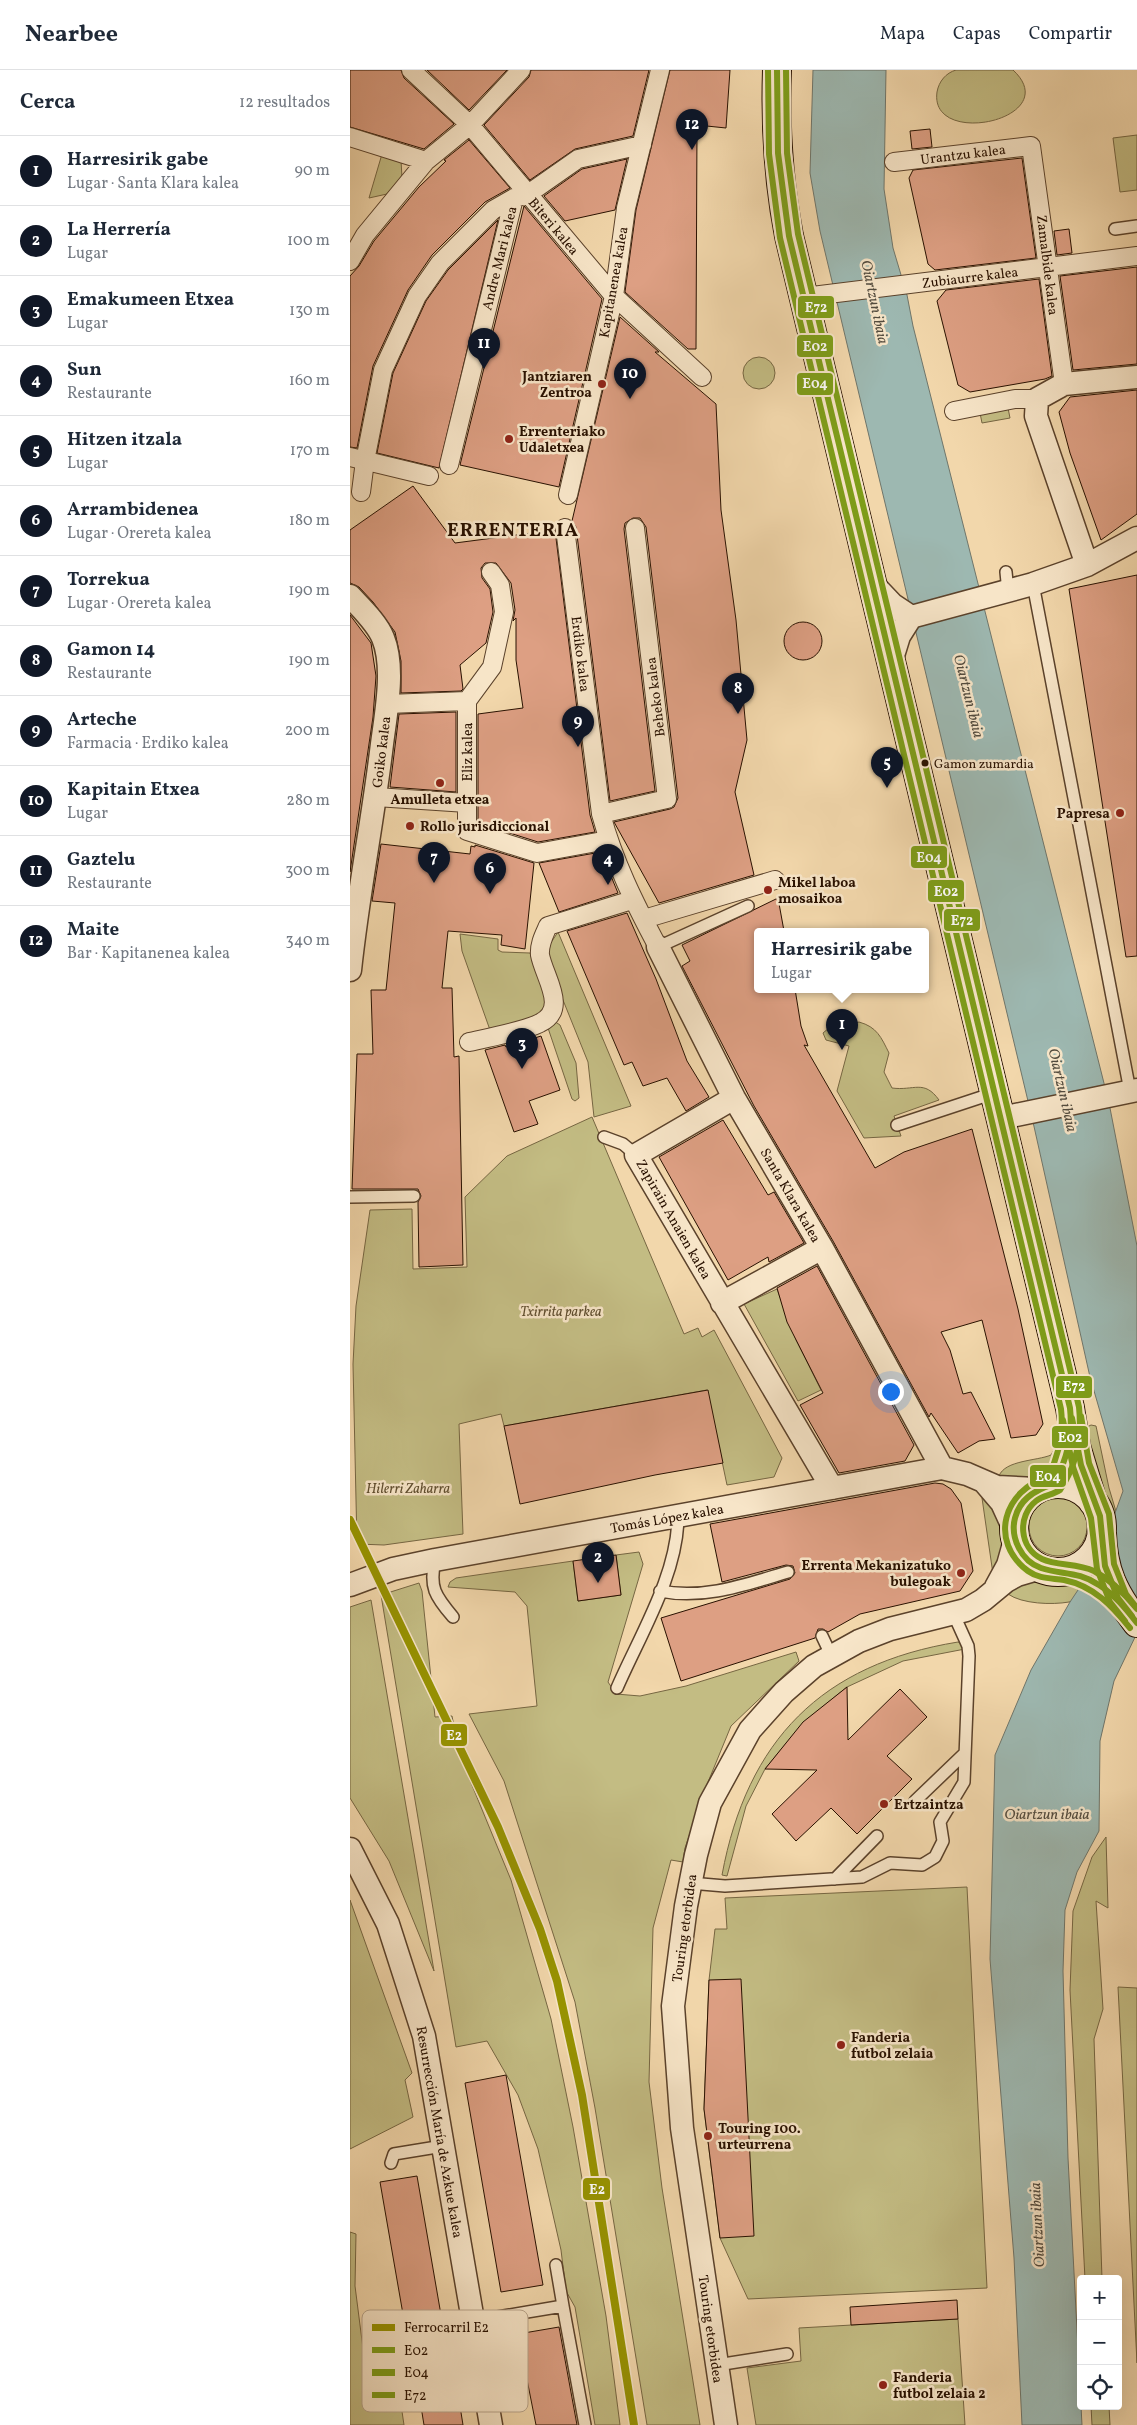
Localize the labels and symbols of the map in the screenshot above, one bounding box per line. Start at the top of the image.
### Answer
pin: 12 [676,109,708,150]
street label: Urantzu kalea [920,141,1007,170]
street label: Biteri kalea [523,194,583,260]
street label: Andre Mari kalea [478,204,523,312]
street label: Zamalbide kalea [1031,214,1062,316]
street label: Kapitanenea kalea [595,225,634,339]
water label: Oiartzun ibaia [854,258,893,346]
street label: Zubiaurre kalea [921,263,1020,294]
line badge: E72 [797,295,835,319]
text: E72 [805,299,827,318]
pin: 11 [468,328,500,369]
line badge: E02 [796,334,834,358]
text: E02 [803,338,827,357]
pin: 10 [614,358,646,399]
place label: Jantziaren Zentroa [521,368,592,403]
line badge: E04 [796,372,834,396]
text: E04 [802,375,828,394]
marker: Jantziaren Zentroa [596,378,608,390]
place label: Errenteriako Udaletxea [519,423,605,458]
marker: Errenteriako Udaletxea [503,433,515,445]
district label: ERRENTERIA [447,518,579,544]
street label: Erdiko kalea [565,615,594,693]
water label: Oiartzun ibaia [947,652,988,740]
street label: Beheko kalea [642,656,671,738]
pin: 8 [722,673,754,714]
pin: 9 [562,706,594,747]
street label: Goiko kalea [369,715,396,789]
street label: Eliz kalea [459,722,478,782]
pin: 5 [871,747,903,788]
place label: Gamon zumardia [934,756,1034,774]
marker: Gamon zumardia [920,758,930,768]
marker: Amulleta etxea [434,777,446,789]
place label: Amulleta etxea [391,791,490,810]
place label: Papresa [1057,805,1110,824]
marker: Papresa [1114,807,1126,819]
place label: Rollo jurisdiccional [420,818,550,837]
marker: Rollo jurisdiccional [404,820,416,832]
pin: 7 [418,842,450,883]
pin: 4 [592,844,624,885]
line badge: E04 [910,845,948,869]
text: E04 [916,849,942,868]
pin: 6 [474,853,506,894]
place label: Mikel laboa mosaikoa [778,874,856,909]
line badge: E02 [927,879,965,903]
text: E02 [934,883,958,902]
marker: Mikel laboa mosaikoa [762,884,774,896]
line badge: E72 [943,908,981,932]
text: E72 [951,912,973,931]
pin: 1 [826,1009,858,1050]
pin: 3 [506,1028,538,1069]
water label: Oiartzun ibaia [1042,1046,1081,1134]
street label: Santa Klara kalea [755,1145,825,1247]
street label: Zapirain Anaien kalea [631,1156,715,1283]
park label: Txirrita parkea [520,1303,602,1322]
line badge: E72 [1055,1375,1093,1399]
text: E72 [1063,1378,1085,1397]
your location [878,1379,904,1405]
line badge: E02 [1051,1425,1089,1449]
text: E02 [1058,1429,1082,1448]
line badge: E04 [1029,1464,1067,1488]
text: E04 [1035,1468,1061,1487]
park label: Hilerri Zaharra [366,1480,450,1499]
street label: Tomás López kalea [609,1500,726,1539]
pin: 2 [582,1542,614,1583]
place label: Errenta Mekanizatuko bulegoak [802,1557,952,1592]
marker: Errenta Mekanizatuko bulegoak [955,1567,967,1579]
line badge: E2 [440,1723,468,1747]
text: E2 [446,1727,462,1746]
place label: Ertzaintza [894,1796,964,1815]
marker: Ertzaintza [878,1798,890,1810]
water label: Oiartzun ibaia [1004,1805,1090,1826]
street label: Touring etorbidea [668,1873,702,1984]
street label: Resurrección María de Azkue kalea [411,2025,467,2240]
place label: Fanderia futbol zelaia [851,2029,934,2064]
marker: Fanderia futbol zelaia [835,2039,847,2051]
place label: Touring 100. urteurrena [718,2120,801,2155]
marker: Touring 100. urteurrena [702,2130,714,2142]
line badge: E2 [582,2177,611,2201]
text: E2 [589,2181,605,2200]
water label: Oiartzun ibaia [1026,2182,1051,2268]
street label: Touring etorbidea [693,2274,727,2385]
legend [362,2310,528,2412]
text: Ferrocarril E2 [404,2319,489,2338]
text: E02 [404,2342,428,2361]
text: E04 [404,2364,429,2383]
place label: Fanderia futbol zelaia 2 [893,2369,986,2404]
marker: Fanderia futbol zelaia 2 [877,2379,889,2391]
text: E72 [404,2387,426,2406]

